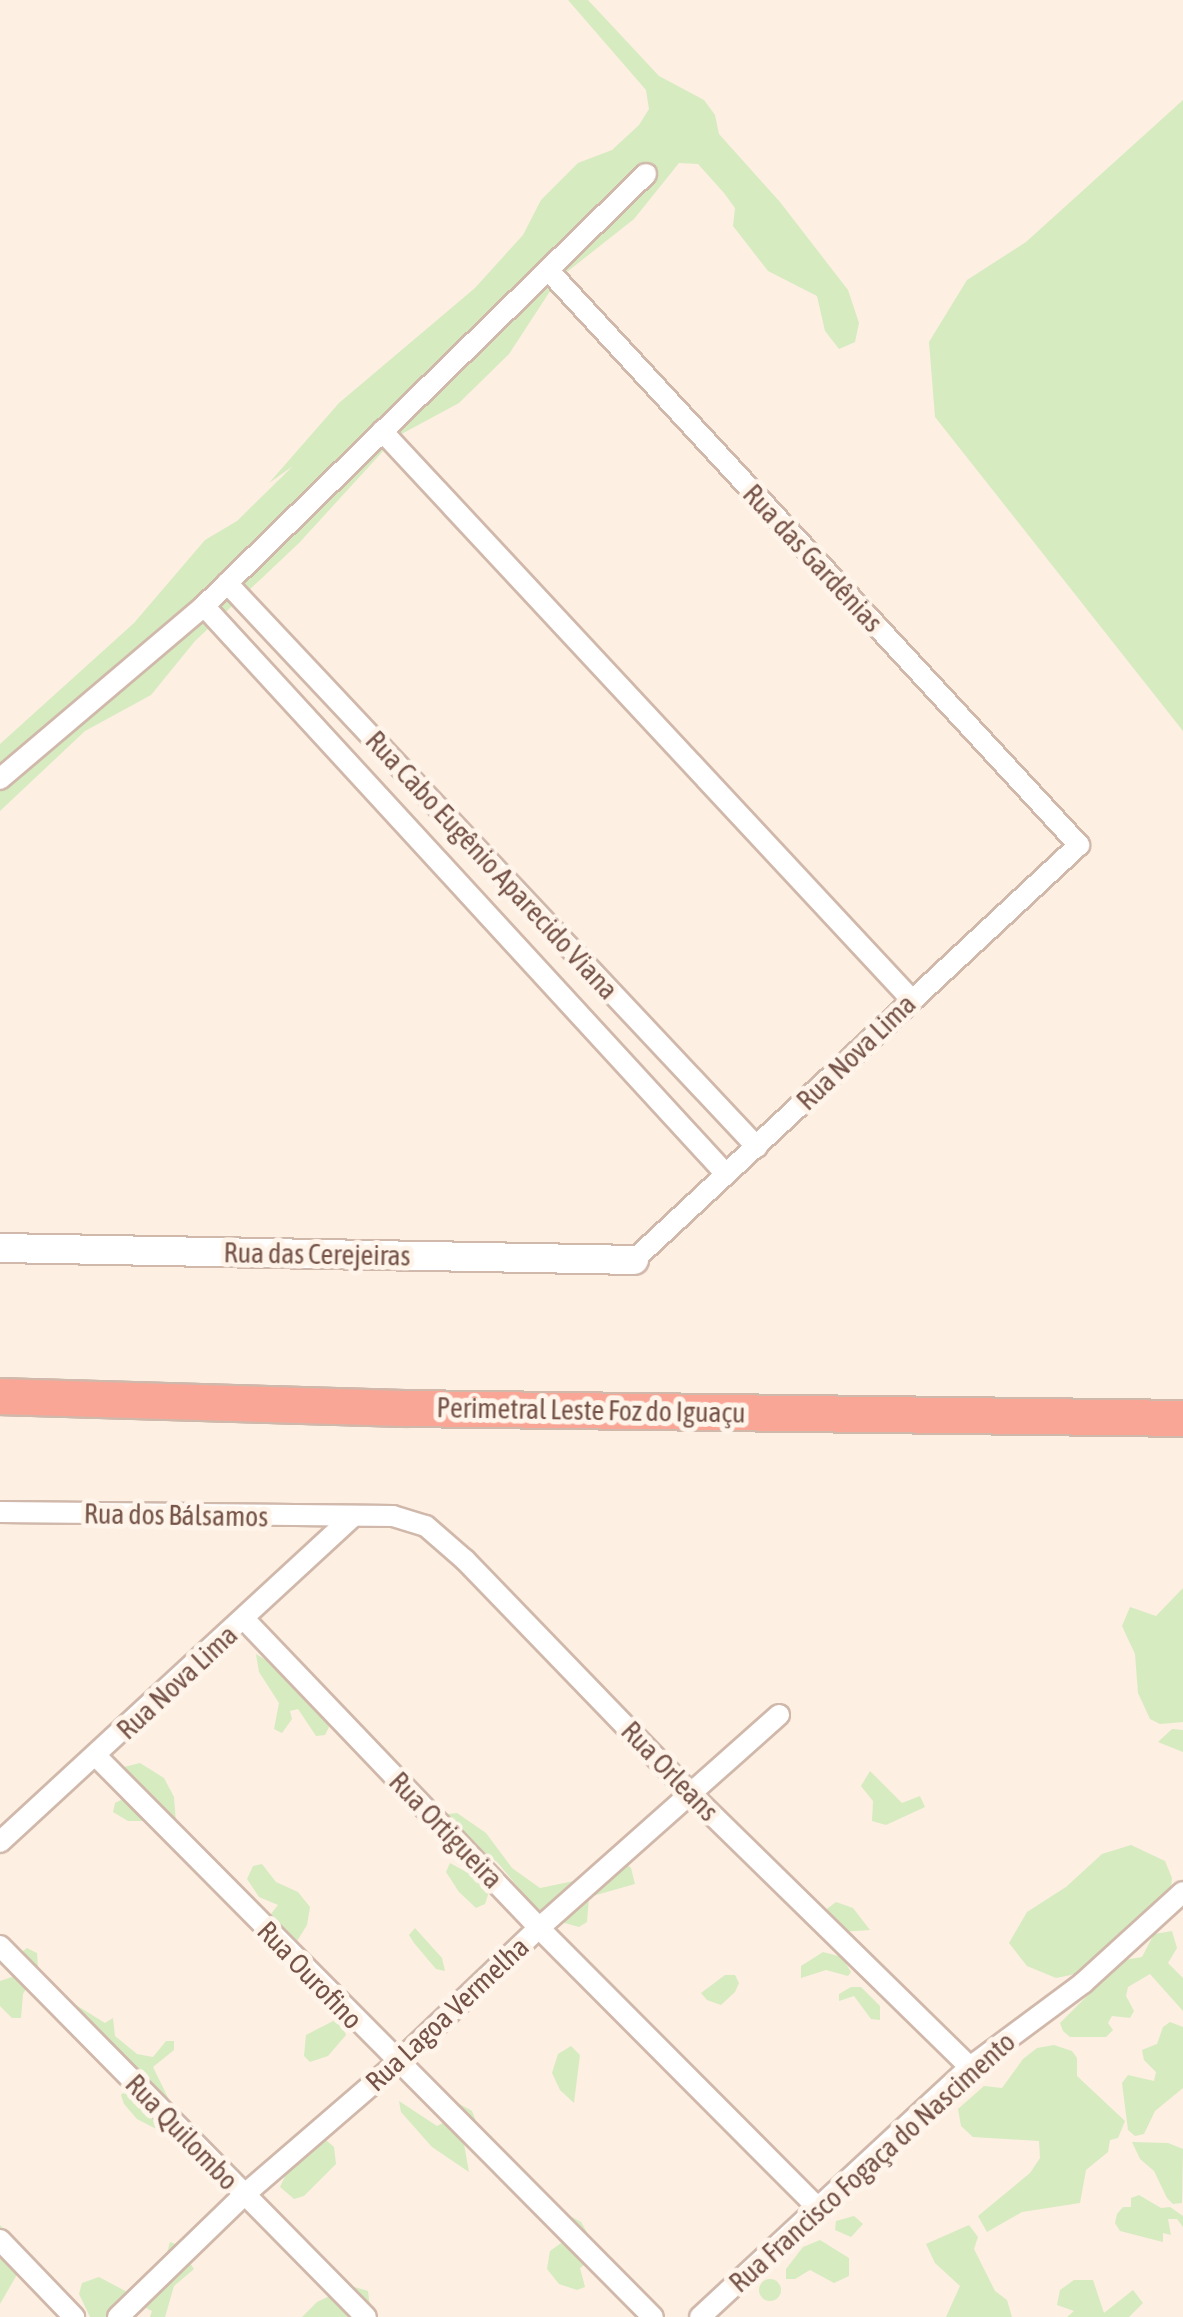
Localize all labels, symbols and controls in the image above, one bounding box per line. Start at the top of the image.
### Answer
street label: Rua das Gardênias [736,477,890,639]
street label: Rua Cabo Eugênio Aparecido Viana [359,724,625,1006]
street label: Rua Nova Lima [790,987,922,1117]
street label: Rua das Cerejeiras [223,1236,411,1272]
street label: Perimetral Leste Foz do Iguaçu [436,1391,746,1429]
street label: Rua dos Bálsamos [84,1497,268,1533]
street label: Rua Nova Lima [110,1618,244,1746]
street label: Rua Orleans [614,1714,726,1828]
street label: Rua Ortigueira [382,1765,510,1895]
street label: Rua Ourofino [250,1914,370,2036]
street label: Rua Lagoa Vermelha [359,1930,535,2098]
street label: Rua Francisco Fogaça do Nascimento [722,2025,1022,2299]
street label: Rua Quilombo [119,2067,245,2197]

